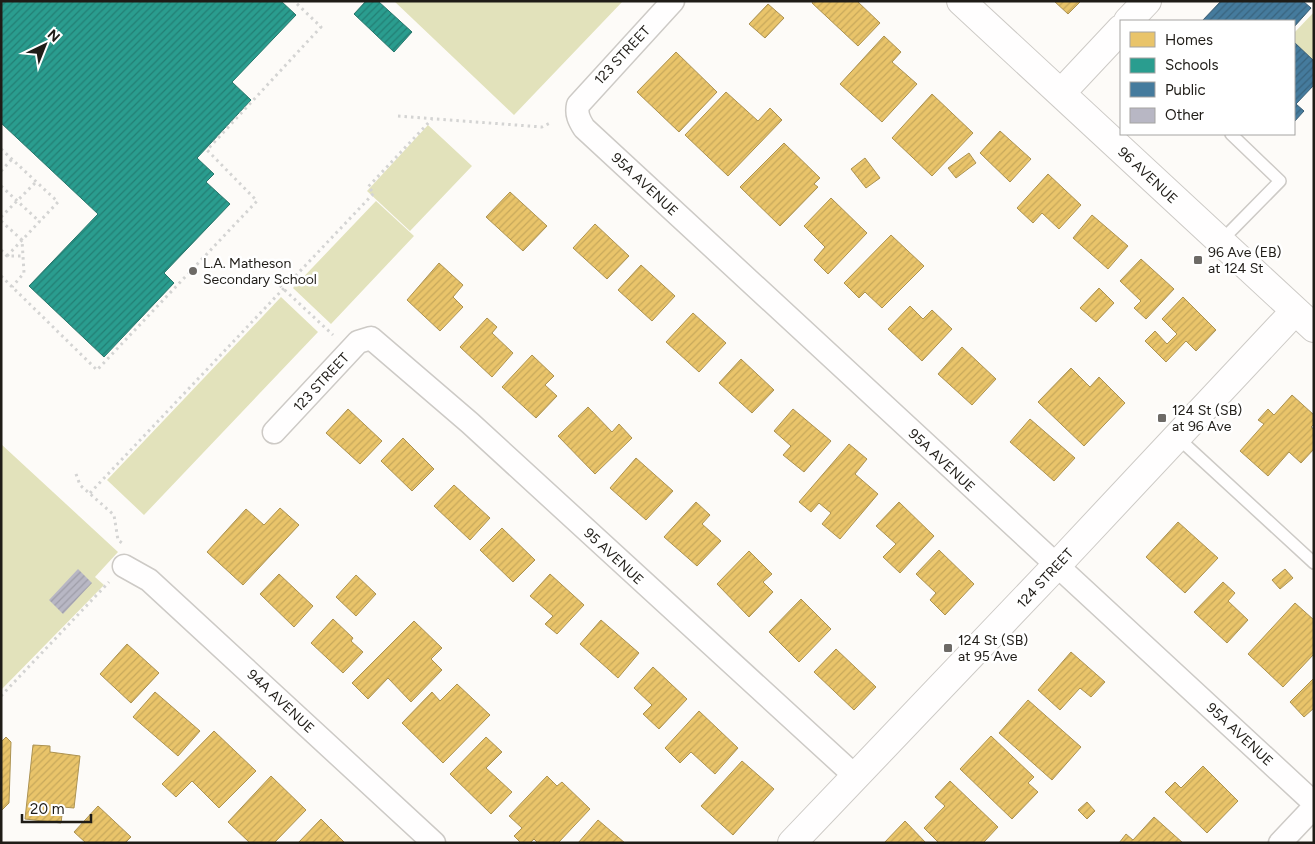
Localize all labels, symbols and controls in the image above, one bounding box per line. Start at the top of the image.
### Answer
north arrow [20,20,70,70]
legend [1120,20,1295,135]
street label: 123 STREET [591,22,654,88]
text: N [44,26,63,46]
text: Homes [1165,31,1213,49]
text: Schools [1165,56,1218,74]
text: Public [1165,81,1206,99]
text: Other [1165,106,1204,124]
street label: 96 AVENUE [1114,144,1181,207]
street label: 95A AVENUE [608,149,681,219]
place label: 96 Ave (EB) at 124 St [1208,244,1282,277]
marker: 96 Ave (EB) at 124 St [1192,254,1204,266]
place label: L.A. Matheson Secondary School [203,255,317,288]
marker: L.A. Matheson Secondary School [187,265,199,277]
street label: 123 STREET [290,349,353,415]
place label: 124 St (SB) at 96 Ave [1172,402,1242,435]
marker: 124 St (SB) at 96 Ave [1156,412,1168,424]
street label: 95A AVENUE [905,425,978,495]
street label: 95 AVENUE [580,524,647,588]
street label: 124 STREET [1014,545,1077,612]
place label: 124 St (SB) at 95 Ave [958,632,1028,665]
marker: 124 St (SB) at 95 Ave [942,642,954,654]
street label: 94A AVENUE [244,666,318,737]
street label: 95A AVENUE [1203,699,1276,769]
scale bar [22,792,91,824]
text: 20 m [30,800,64,818]

